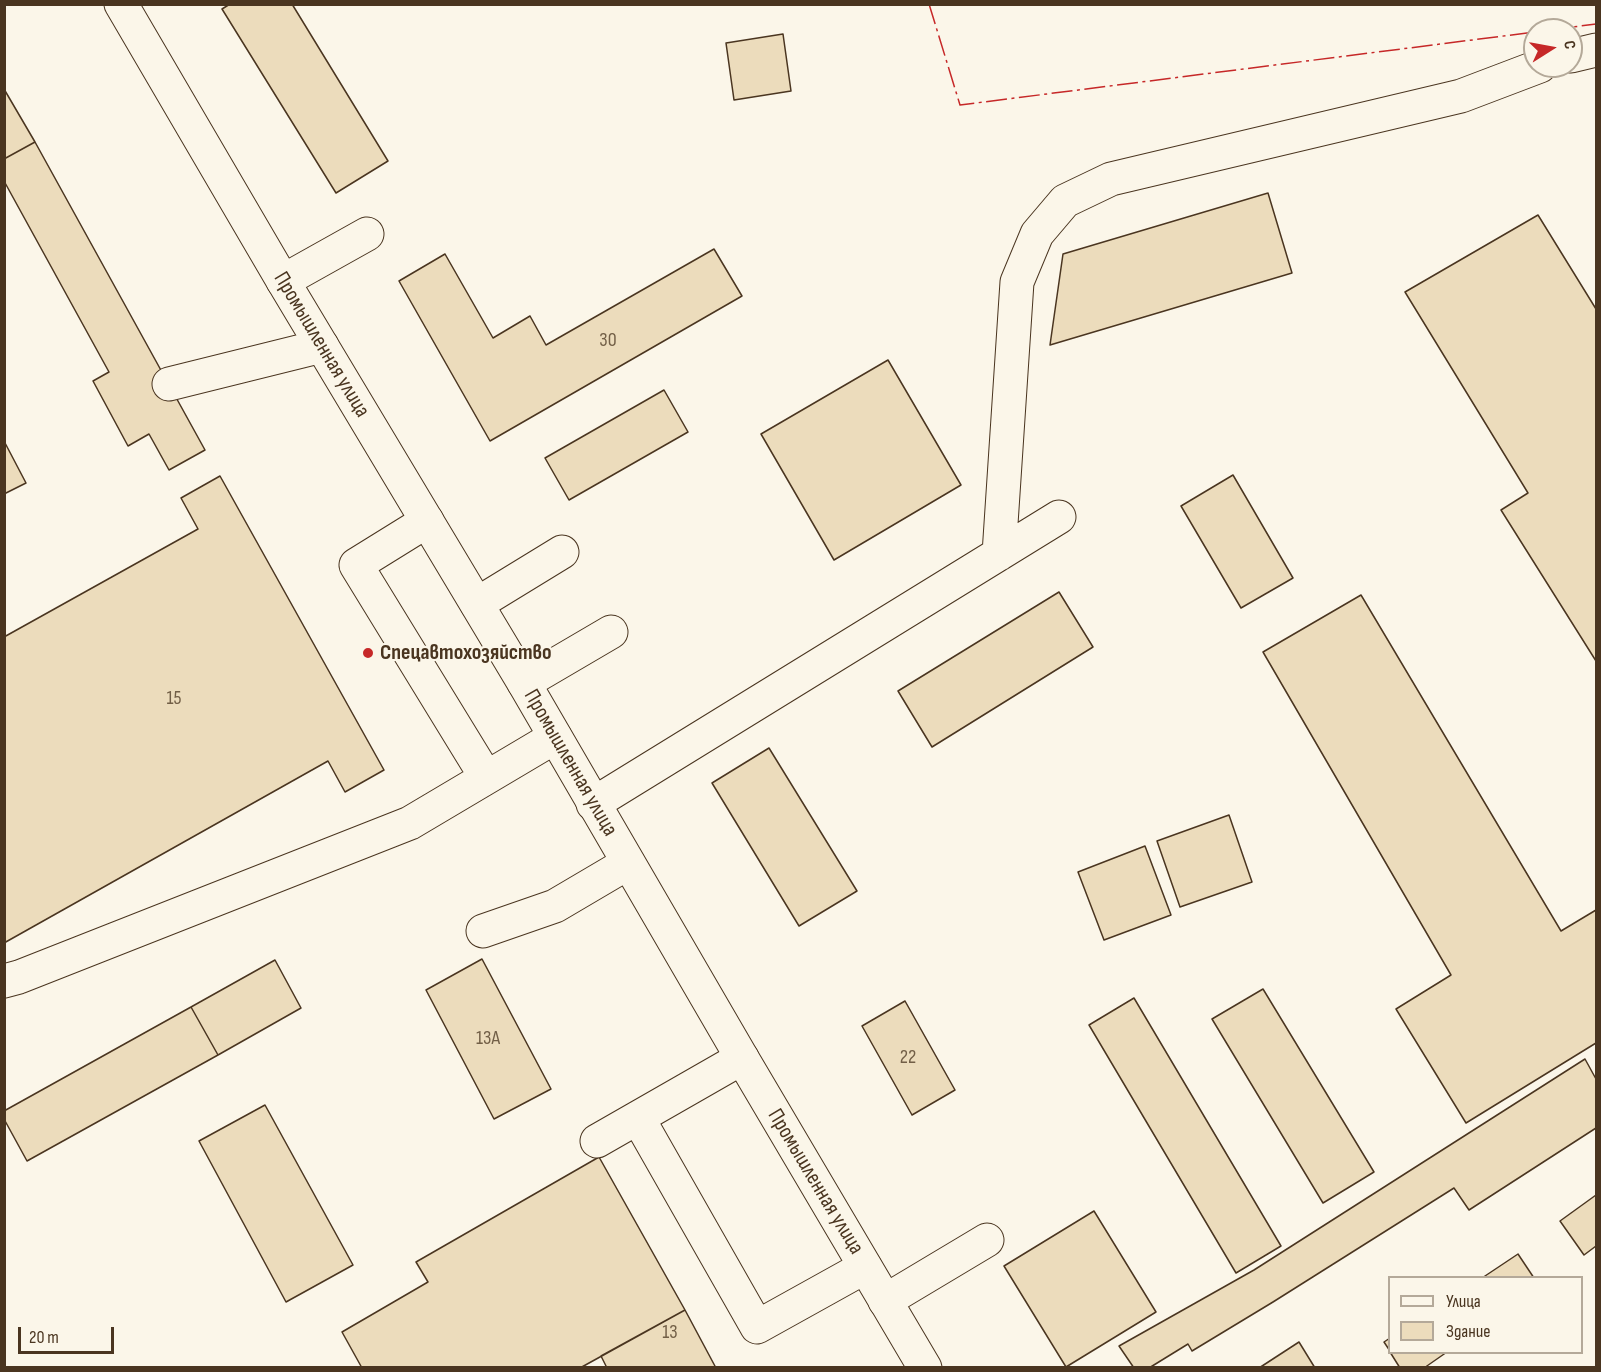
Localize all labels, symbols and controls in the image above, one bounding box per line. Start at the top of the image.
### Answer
north arrow [1523,18,1583,78]
text: С [1559,39,1579,51]
street label: Промышленная улица [267,267,375,423]
house number: 30 [599,329,617,353]
place label: Спецавтохозяйство [380,640,552,666]
marker: Спецавтохозяйство [361,646,375,660]
street label: Промышленная улица [517,685,623,841]
house number: 15 [166,687,182,711]
house number: 13А [476,1027,500,1051]
house number: 22 [900,1046,916,1070]
street label: Промышленная улица [761,1104,869,1260]
legend [1388,1276,1583,1354]
text: Улица [1446,1291,1481,1312]
scale bar [21,1315,117,1353]
house number: 13 [662,1321,678,1345]
text: Здание [1446,1321,1491,1342]
text: 20 m [29,1327,59,1348]

